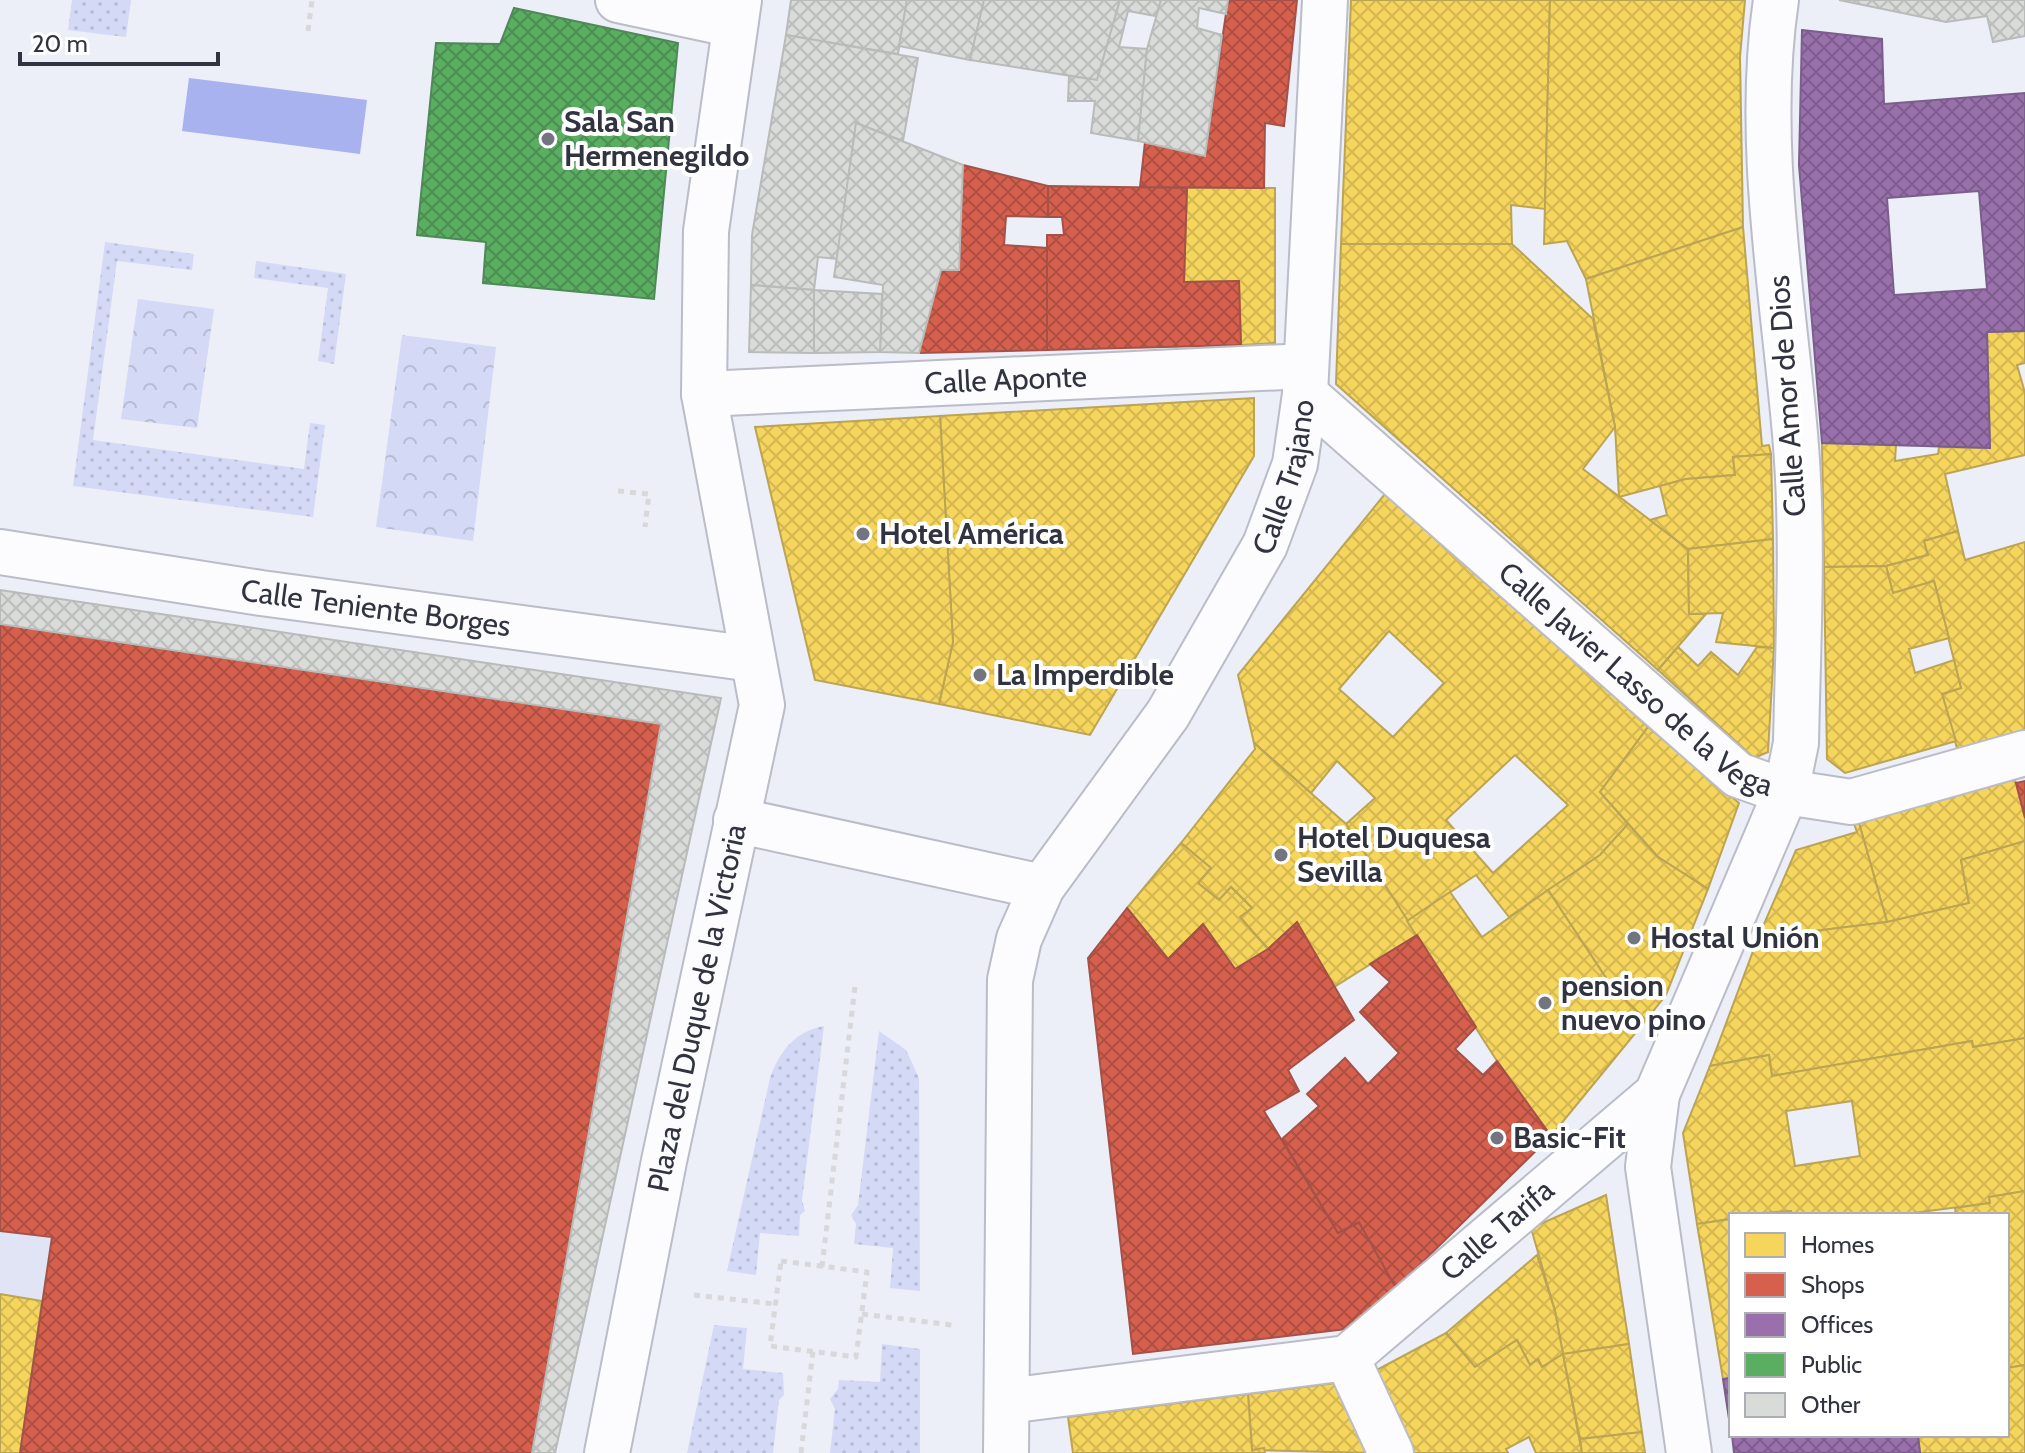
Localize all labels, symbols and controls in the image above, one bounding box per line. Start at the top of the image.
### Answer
scale bar [20,16,218,66]
text: 20 m [32,29,88,58]
place label: Sala San Hermenegildo [564,103,749,174]
marker: Sala San Hermenegildo [539,130,557,148]
street label: Calle Amor de Dios [1760,274,1813,518]
street label: Calle Aponte [924,357,1088,402]
street label: Calle Trajano [1244,397,1322,560]
place label: Hotel América [879,515,1064,552]
marker: Hotel América [854,525,872,543]
street label: Calle Javier Lasso de la Vega [1491,554,1779,804]
street label: Calle Teniente Borges [238,571,513,644]
place label: La Imperdible [996,656,1174,693]
marker: La Imperdible [971,666,989,684]
place label: Hotel Duquesa Sevilla [1297,819,1491,890]
street label: Plaza del Duque de la Victoria [639,820,754,1195]
marker: Hotel Duquesa Sevilla [1272,846,1290,864]
place label: Hostal Unión [1650,919,1820,956]
marker: Hostal Unión [1625,929,1643,947]
place label: pension nuevo pino [1561,967,1706,1038]
marker: pension nuevo pino [1536,994,1554,1012]
place label: Basic-Fit [1513,1119,1626,1156]
marker: Basic-Fit [1488,1129,1506,1147]
street label: Calle Tarifa [1432,1171,1562,1288]
legend [1729,1213,2009,1437]
text: Homes [1801,1230,1874,1259]
text: Shops [1801,1270,1864,1299]
text: Offices [1801,1310,1873,1339]
text: Public [1801,1350,1862,1379]
text: Other [1801,1390,1861,1419]

